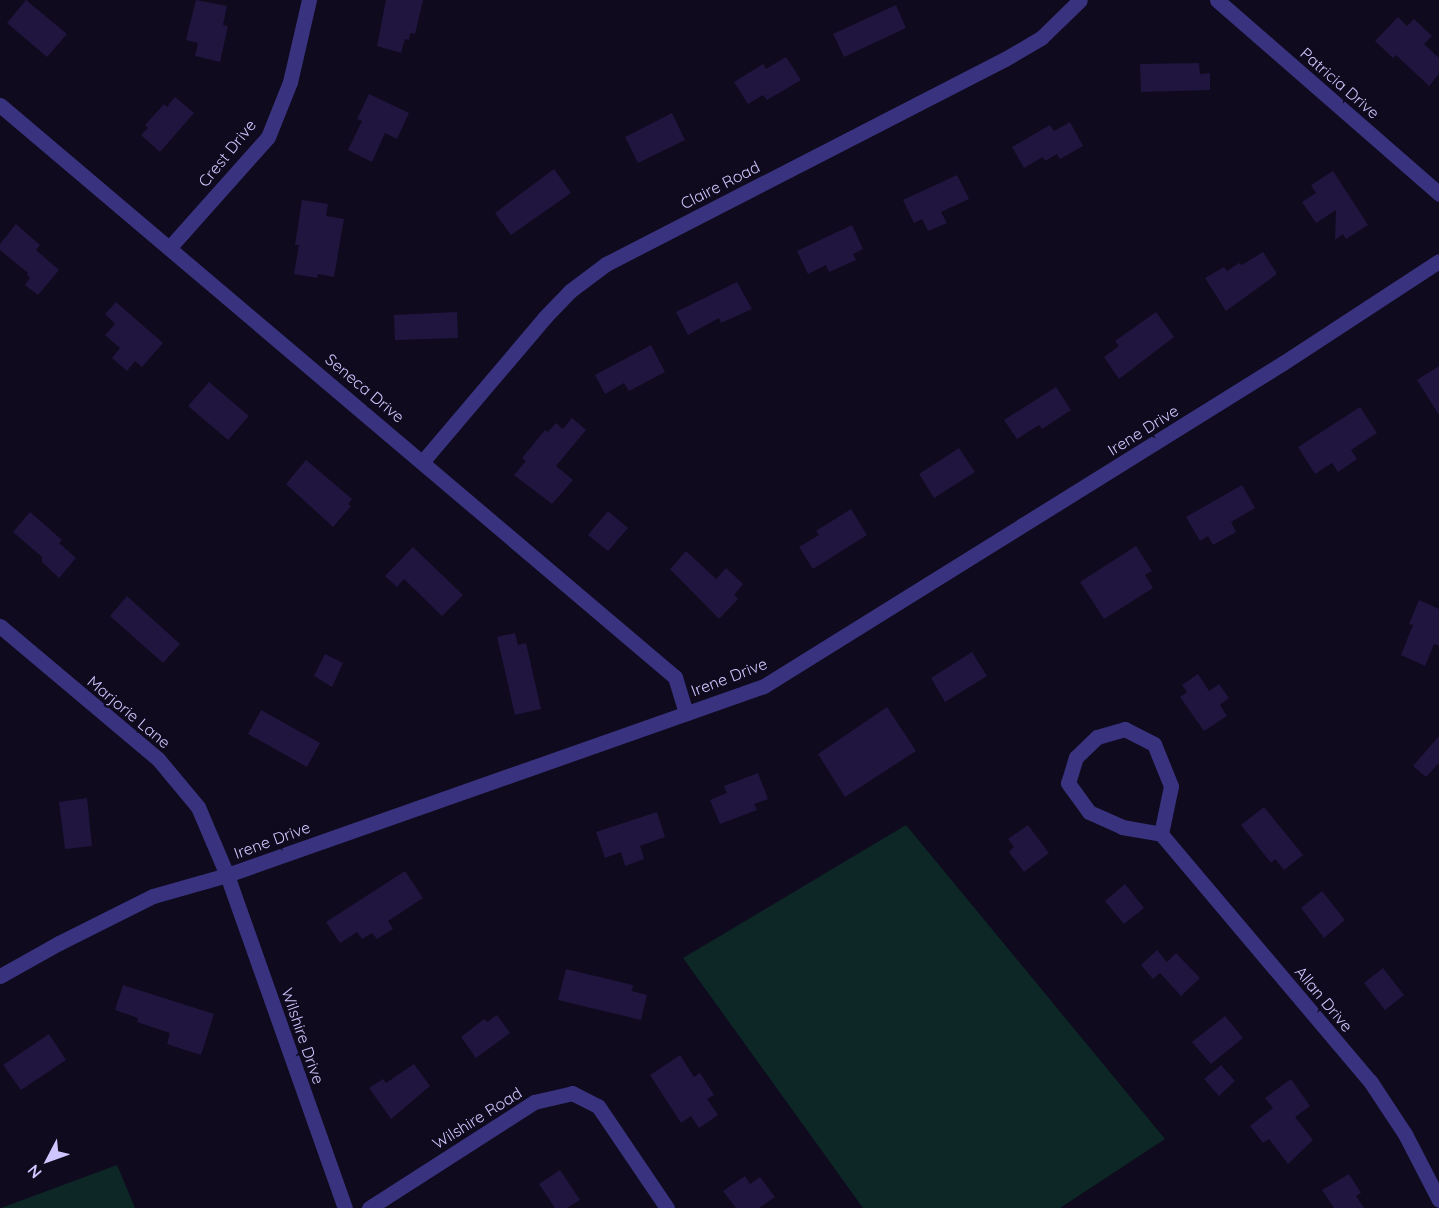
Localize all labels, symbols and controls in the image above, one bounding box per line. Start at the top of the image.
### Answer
street label: Patricia Drive [1297,43,1383,123]
street label: Crest Drive [194,115,260,191]
street label: Claire Road [677,157,763,213]
street label: Seneca Drive [322,349,408,427]
street label: Irene Drive [1104,401,1182,459]
street label: Irene Drive [688,654,770,700]
street label: Marjorie Lane [84,672,174,752]
street label: Irene Drive [231,817,313,863]
street label: Allan Drive [1291,962,1357,1036]
street label: Wilshire Drive [278,985,328,1087]
street label: Wilshire Road [429,1083,525,1153]
north arrow [18,1130,78,1190]
text: N [23,1161,46,1183]

